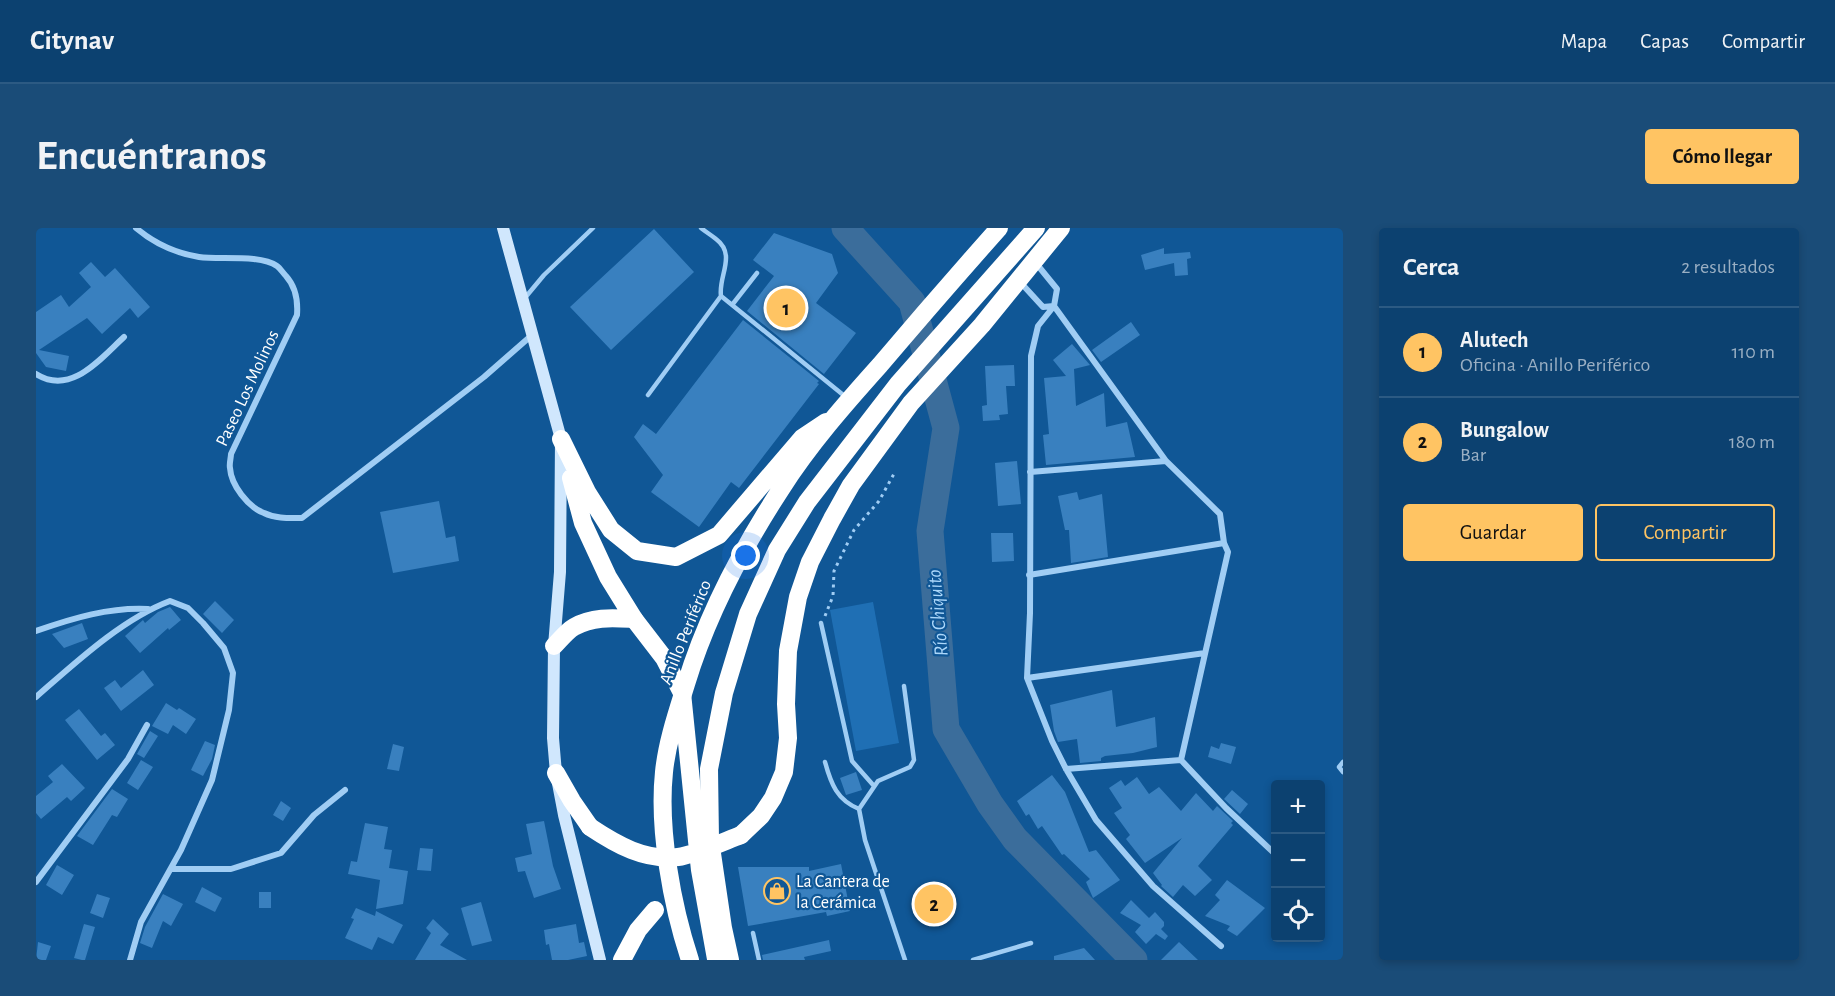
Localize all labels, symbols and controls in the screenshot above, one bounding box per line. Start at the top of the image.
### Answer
text: Citynav [30,27,114,55]
text: Mapa [1561,31,1607,52]
text: Capas [1640,31,1689,52]
text: Compartir [1722,31,1805,52]
button: Cómo llegar [1645,129,1799,184]
text: Encuéntranos [36,135,267,177]
text: Cerca [1403,254,1460,280]
text: 2 resultados [1681,257,1775,277]
pin: 1 [766,286,806,331]
street label: Paseo Los Molinos [213,328,283,449]
text: Alutech [1460,329,1528,351]
text: 1 [1419,342,1426,362]
text: 110 m [1731,342,1775,362]
text: Oficina · Anillo Periférico [1460,355,1650,375]
text: Bungalow [1460,419,1549,441]
text: 2 [1418,432,1427,452]
text: 180 m [1729,432,1775,452]
text: Bar [1460,445,1486,465]
button: Guardar [1403,504,1583,561]
button: Compartir [1595,504,1775,561]
your location [731,541,760,570]
water label: Río Chiquito [924,569,952,657]
street label: Anillo Periférico [657,577,715,687]
map controls [1271,780,1325,942]
button: + [1271,780,1325,834]
button: − [1271,834,1325,888]
place label: La Cantera de la Cerámica [796,873,890,912]
shop icon: La Cantera de la Cerámica [762,876,792,906]
pin: 2 [914,882,954,926]
button: locate [1271,888,1325,942]

